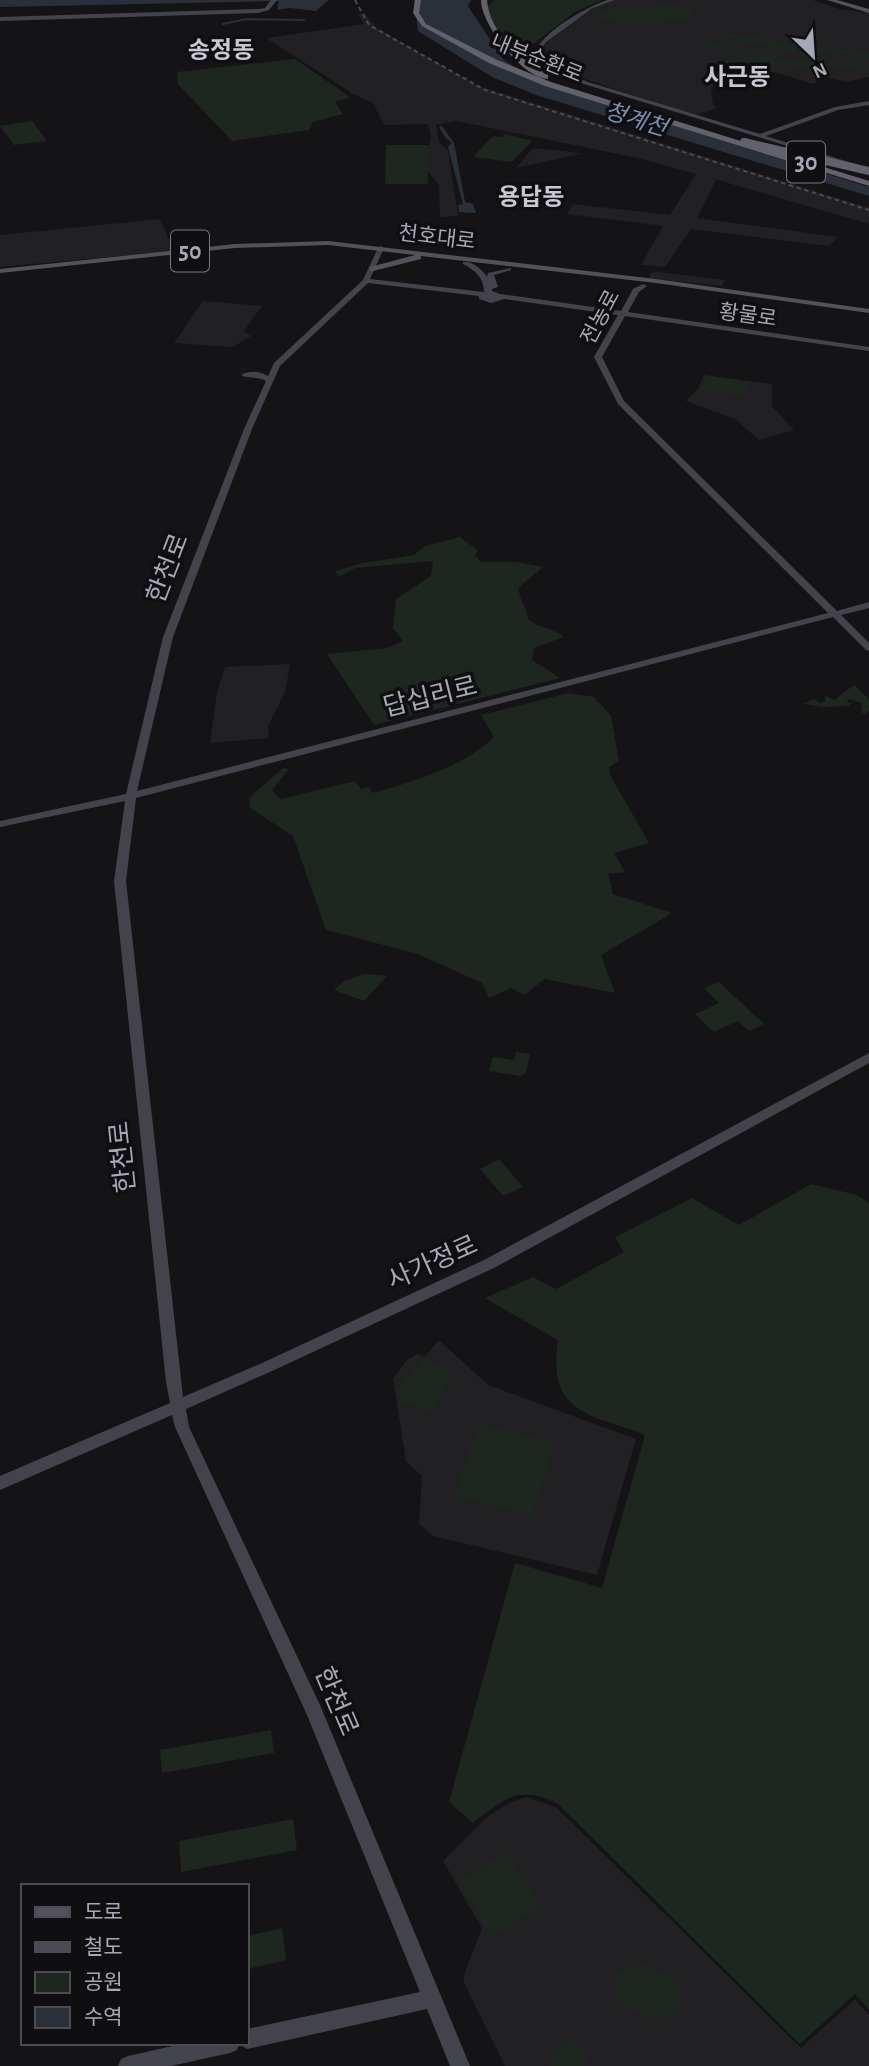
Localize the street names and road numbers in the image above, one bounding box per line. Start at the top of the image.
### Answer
street label: 내부순환로 [488,30,586,86]
road number: 30 [787,142,825,182]
street label: 천호대로 [397,221,477,253]
road number: 50 [171,230,209,272]
street label: 전농로 [577,286,623,348]
street label: 황물로 [718,300,778,330]
street label: 한천로 [142,530,193,607]
street label: 답십리로 [380,672,480,721]
street label: 한천로 [105,1120,140,1194]
street label: 사가정로 [383,1231,481,1294]
street label: 한천로 [310,1663,363,1740]

